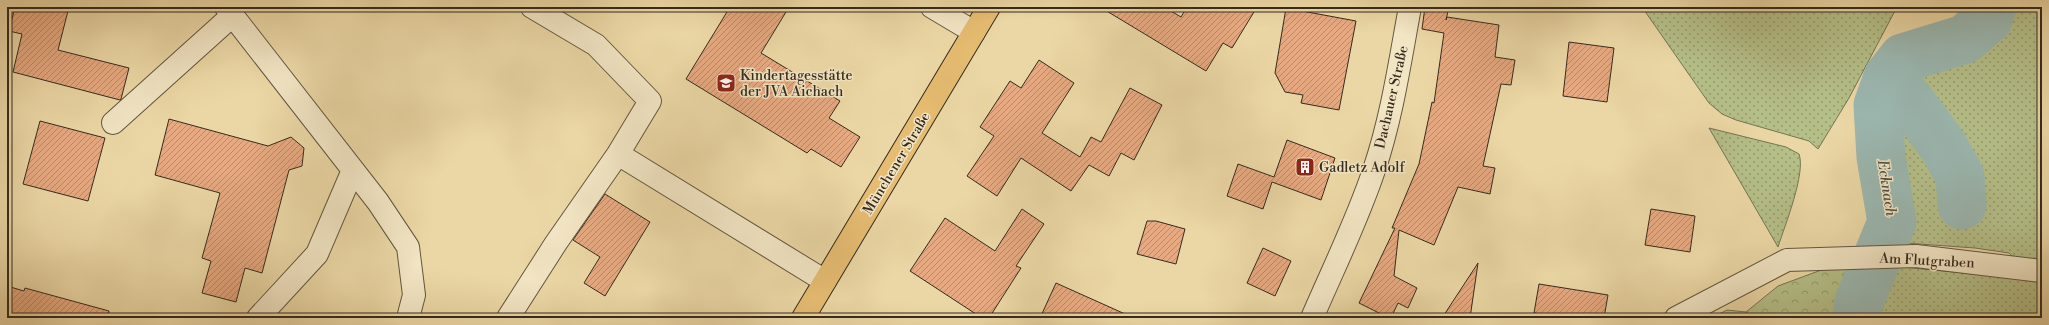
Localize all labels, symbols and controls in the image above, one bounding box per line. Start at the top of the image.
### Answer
street label: Dachauer Straße [1371,44,1413,151]
place label: Kindertagesstätte der JVA Aichach [740,67,853,101]
school or university icon: Kindertagesstätte der JVA Aichach [715,72,737,94]
street label: Münchener Straße [859,109,935,218]
building icon: Gadletz Adolf [1294,156,1316,178]
water label: Ecknach [1873,158,1900,218]
place label: Gadletz Adolf [1319,159,1405,177]
street label: Am Flutgraben [1878,249,1976,273]

